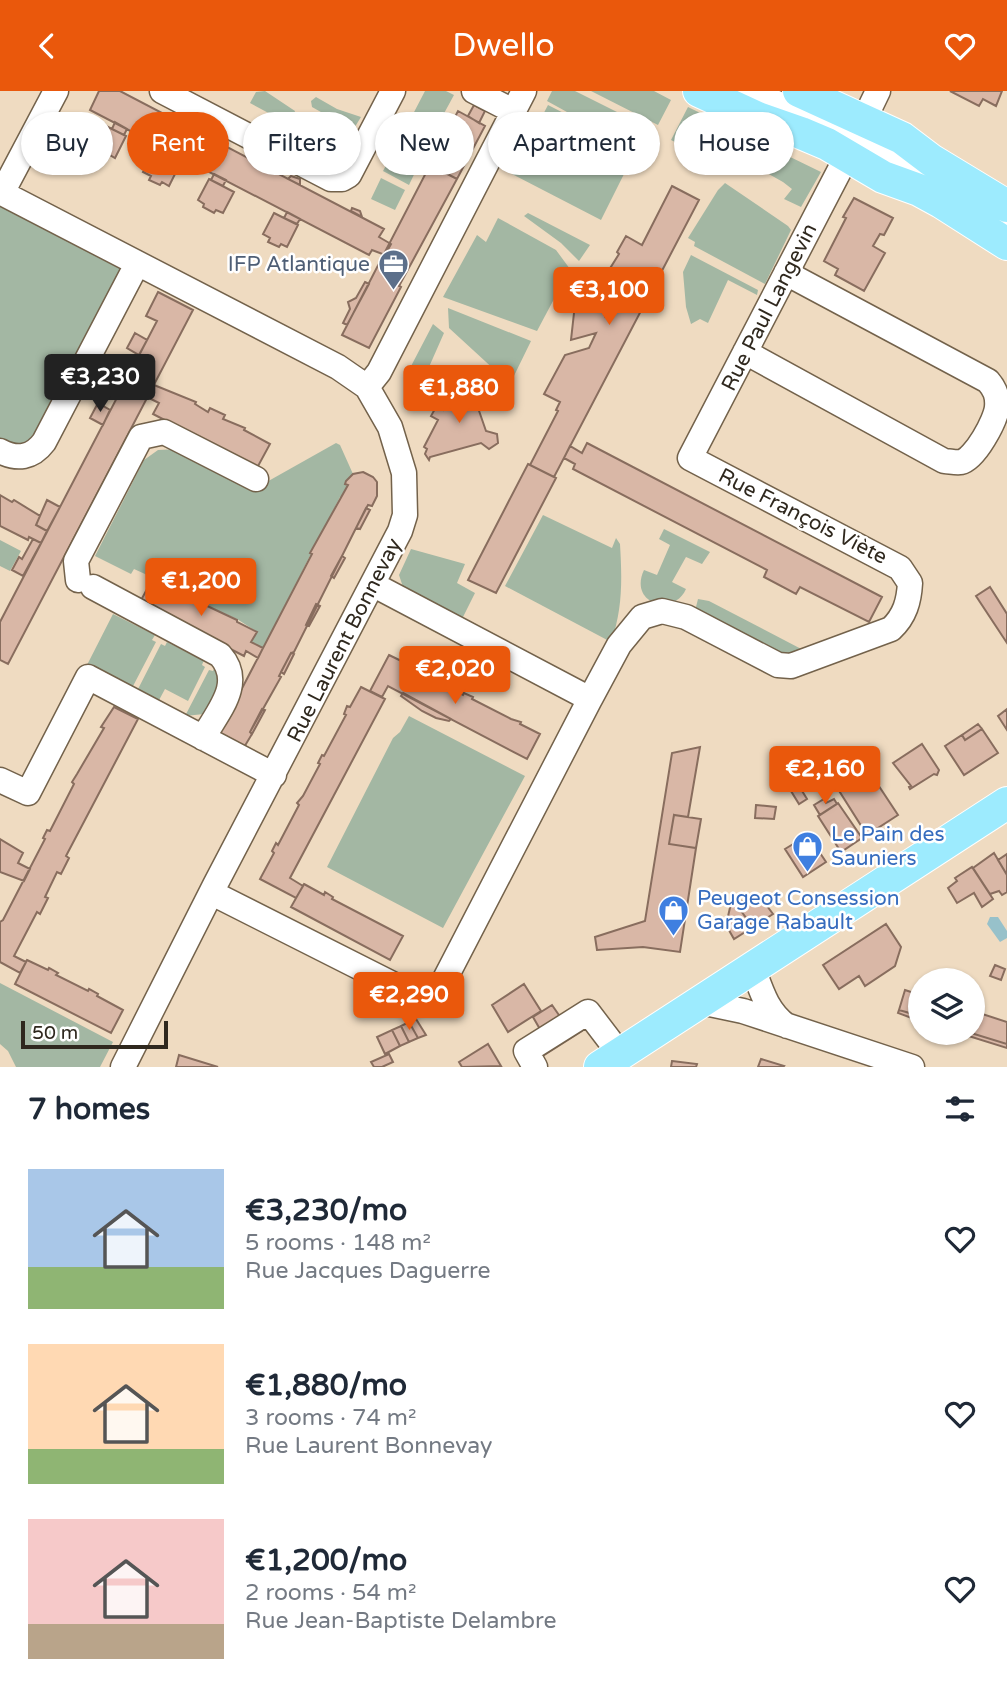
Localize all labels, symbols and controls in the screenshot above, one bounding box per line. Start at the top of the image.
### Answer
icon: back [28,27,66,65]
text: Dwello [452,27,555,65]
icon: heart [941,27,979,65]
chip: Buy [21,112,113,175]
chip: Rent [127,112,229,175]
chip: Filters [243,112,361,175]
chip: New [375,112,474,175]
chip: Apartment [488,112,660,175]
chip: House [674,112,794,175]
street label: Rue Paul Langevin [716,219,823,395]
office icon: IFP Atlantique [376,247,410,291]
place label: IFP Atlantique [228,252,370,277]
pin: €3,100 [552,267,666,327]
text: €3,100 [569,276,649,304]
pin: €3,230 [43,355,157,414]
text: €3,230 [60,363,140,391]
pin: €1,880 [402,365,516,425]
text: €1,880 [419,374,499,402]
street label: Rue François Viète [714,463,891,570]
street label: Rue Laurent Bonnevay [282,534,407,746]
pin: €1,200 [144,559,258,618]
text: €1,200 [161,567,241,595]
pin: €2,020 [398,647,512,706]
text: €2,020 [415,655,495,683]
pin: €2,160 [768,747,882,806]
text: €2,160 [785,755,865,783]
place label: Le Pain des Sauniers [831,822,945,871]
shop icon: Le Pain des Sauniers [791,829,825,873]
place label: Peugeot Consession Garage Rabault [697,886,900,935]
shop icon: Peugeot Consession Garage Rabault [657,893,691,937]
map controls [908,968,985,1045]
button: layers [908,968,985,1045]
pin: €2,290 [352,972,466,1032]
text: €2,290 [369,981,449,1009]
scale bar [21,1018,168,1050]
text: 50 m [32,1022,78,1044]
icon: filters [941,1090,979,1128]
text: 7 homes [28,1091,150,1128]
text: €3,230/mo [245,1192,407,1229]
icon: home [84,1197,168,1281]
icon: heart [941,1220,979,1258]
text: 5 rooms · 148 m² [245,1229,431,1257]
text: Rue Jacques Daguerre [245,1257,491,1285]
text: €1,880/mo [245,1367,407,1404]
icon: home [84,1372,168,1456]
icon: heart [941,1395,979,1433]
text: 3 rooms · 74 m² [245,1404,416,1432]
text: Rue Laurent Bonnevay [245,1432,492,1460]
text: €1,200/mo [245,1542,407,1579]
icon: home [84,1547,168,1631]
icon: heart [941,1570,979,1608]
text: 2 rooms · 54 m² [245,1579,416,1607]
text: Rue Jean-Baptiste Delambre [245,1607,556,1635]

